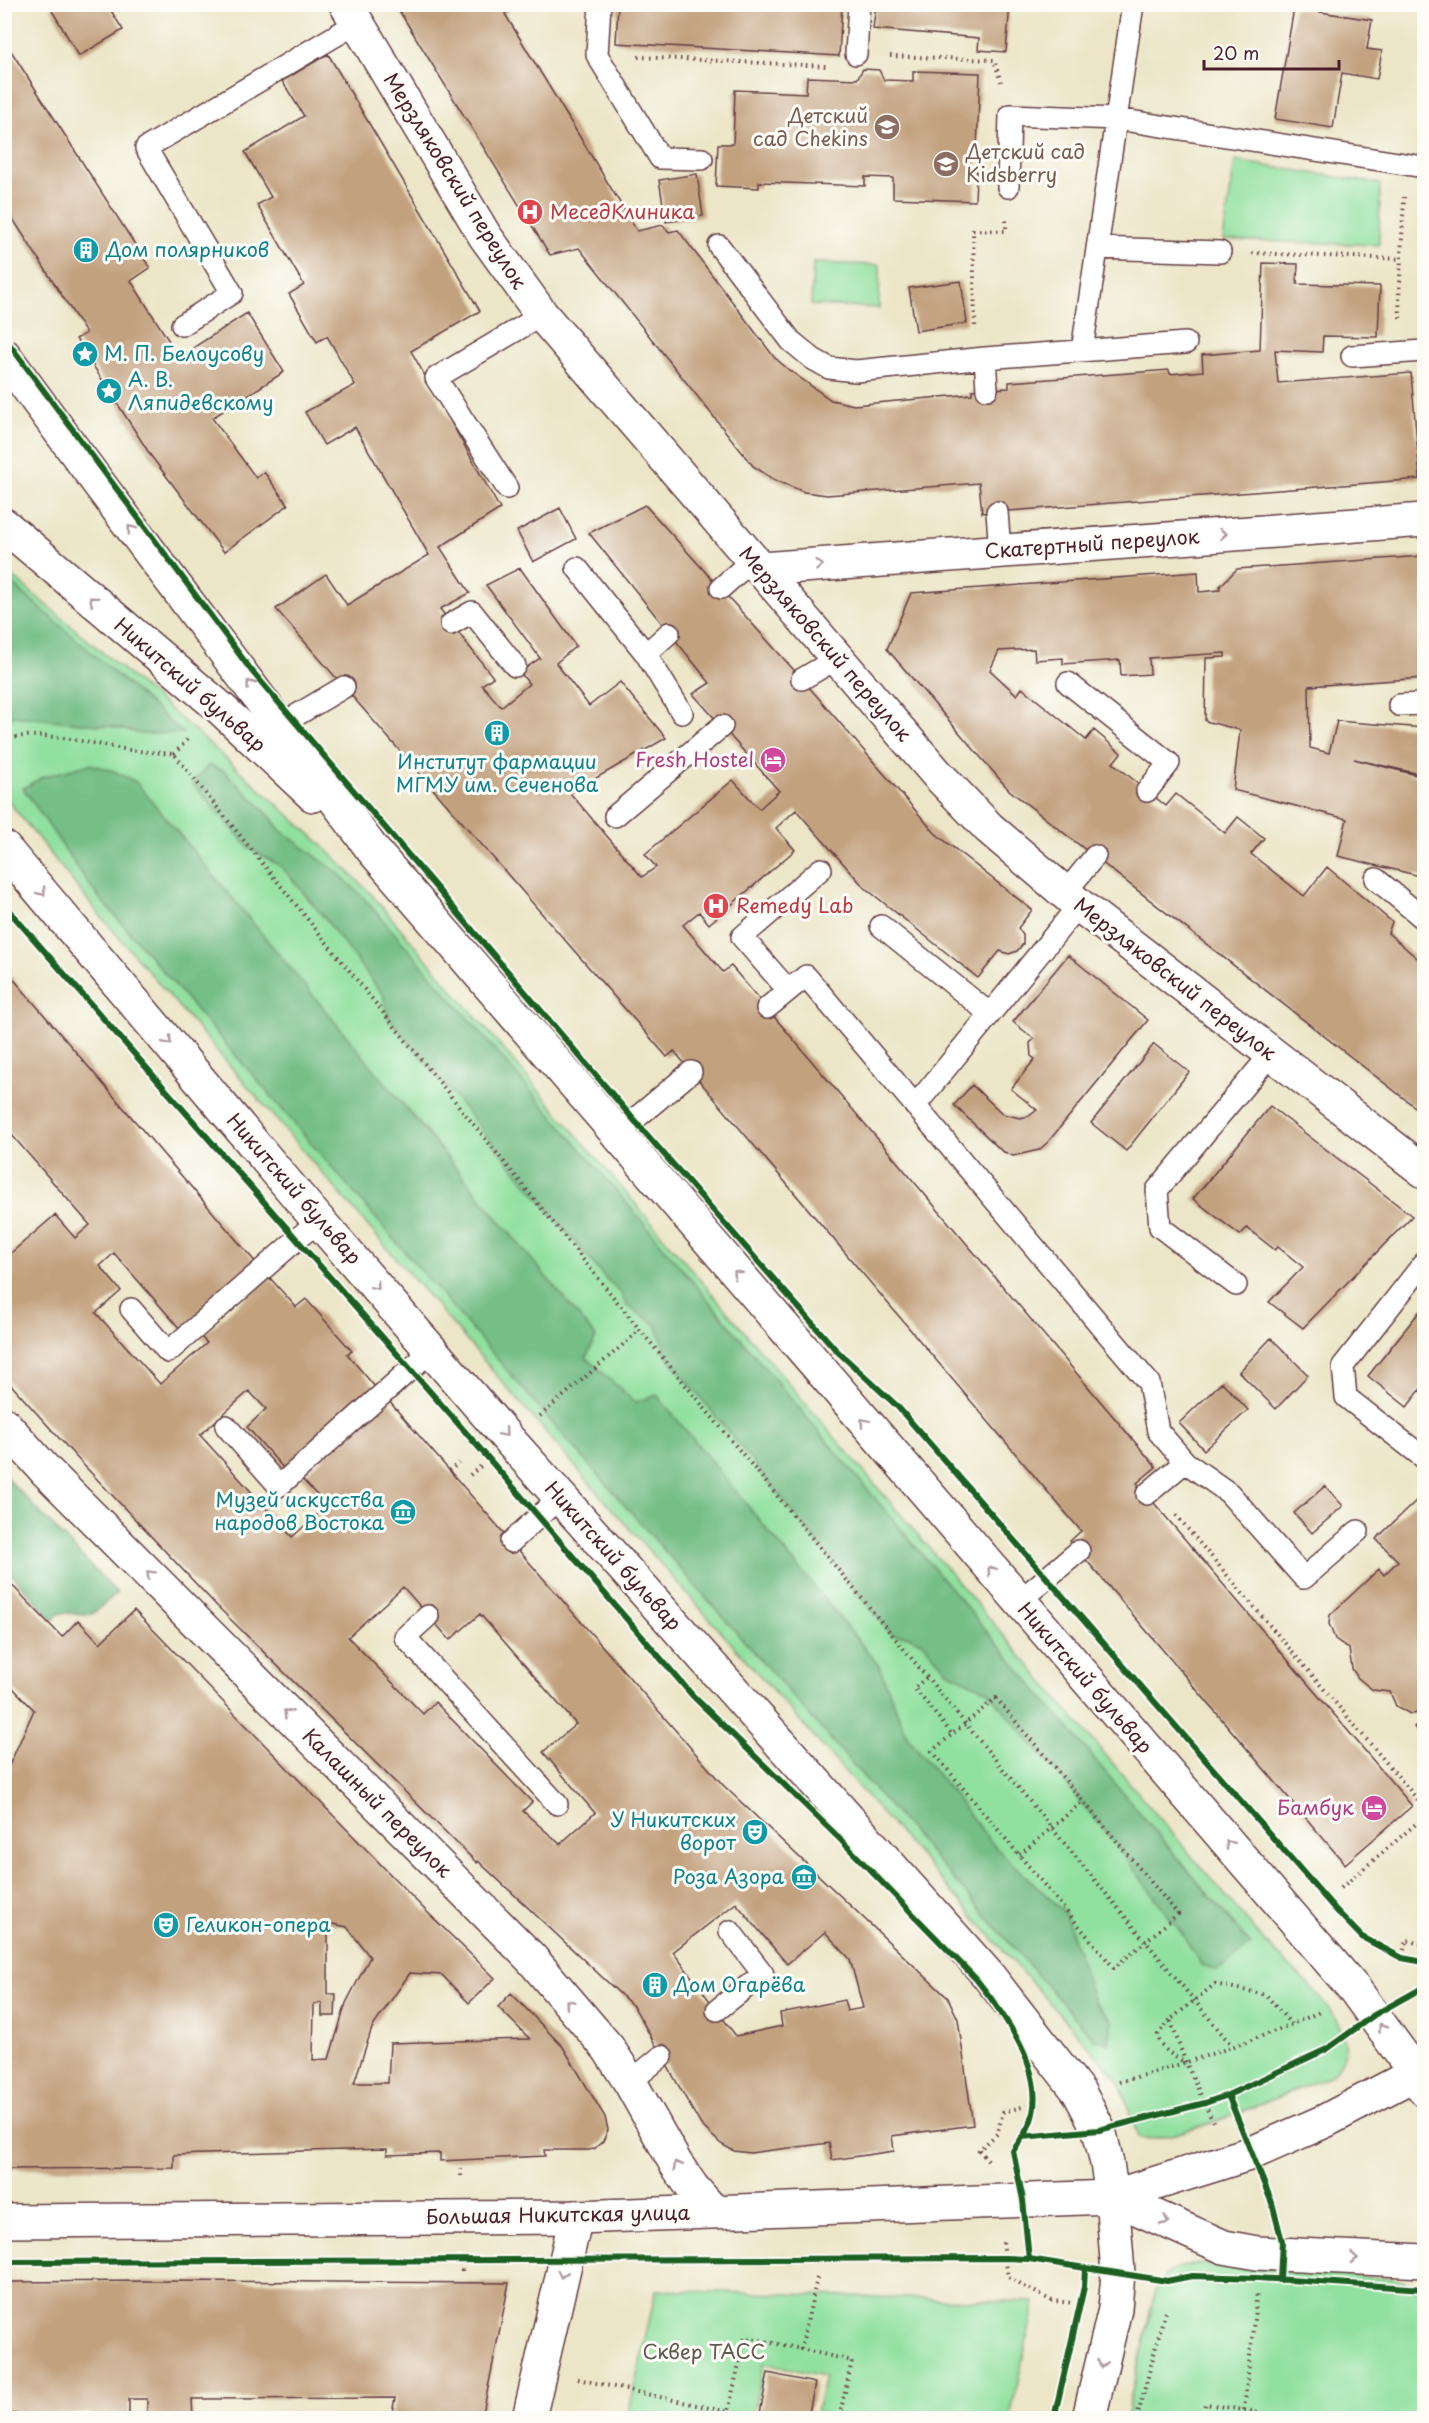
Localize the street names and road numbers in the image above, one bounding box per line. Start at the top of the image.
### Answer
street label: Мерзляковский переулок [377,67,535,295]
street label: Скатертный переулок [983,521,1200,565]
street label: Мерзляковский переулок [732,539,919,748]
street label: Никитский бульвар [108,610,273,759]
street label: Мерзляковский переулок [1068,889,1283,1067]
street label: Никитский бульвар [220,1106,369,1271]
street label: Никитский бульвар [538,1474,689,1637]
street label: Никитский бульвар [1011,1595,1160,1760]
street label: Калашный переулок [296,1721,459,1884]
street label: Большая Никитская улица [426,2197,691,2231]

